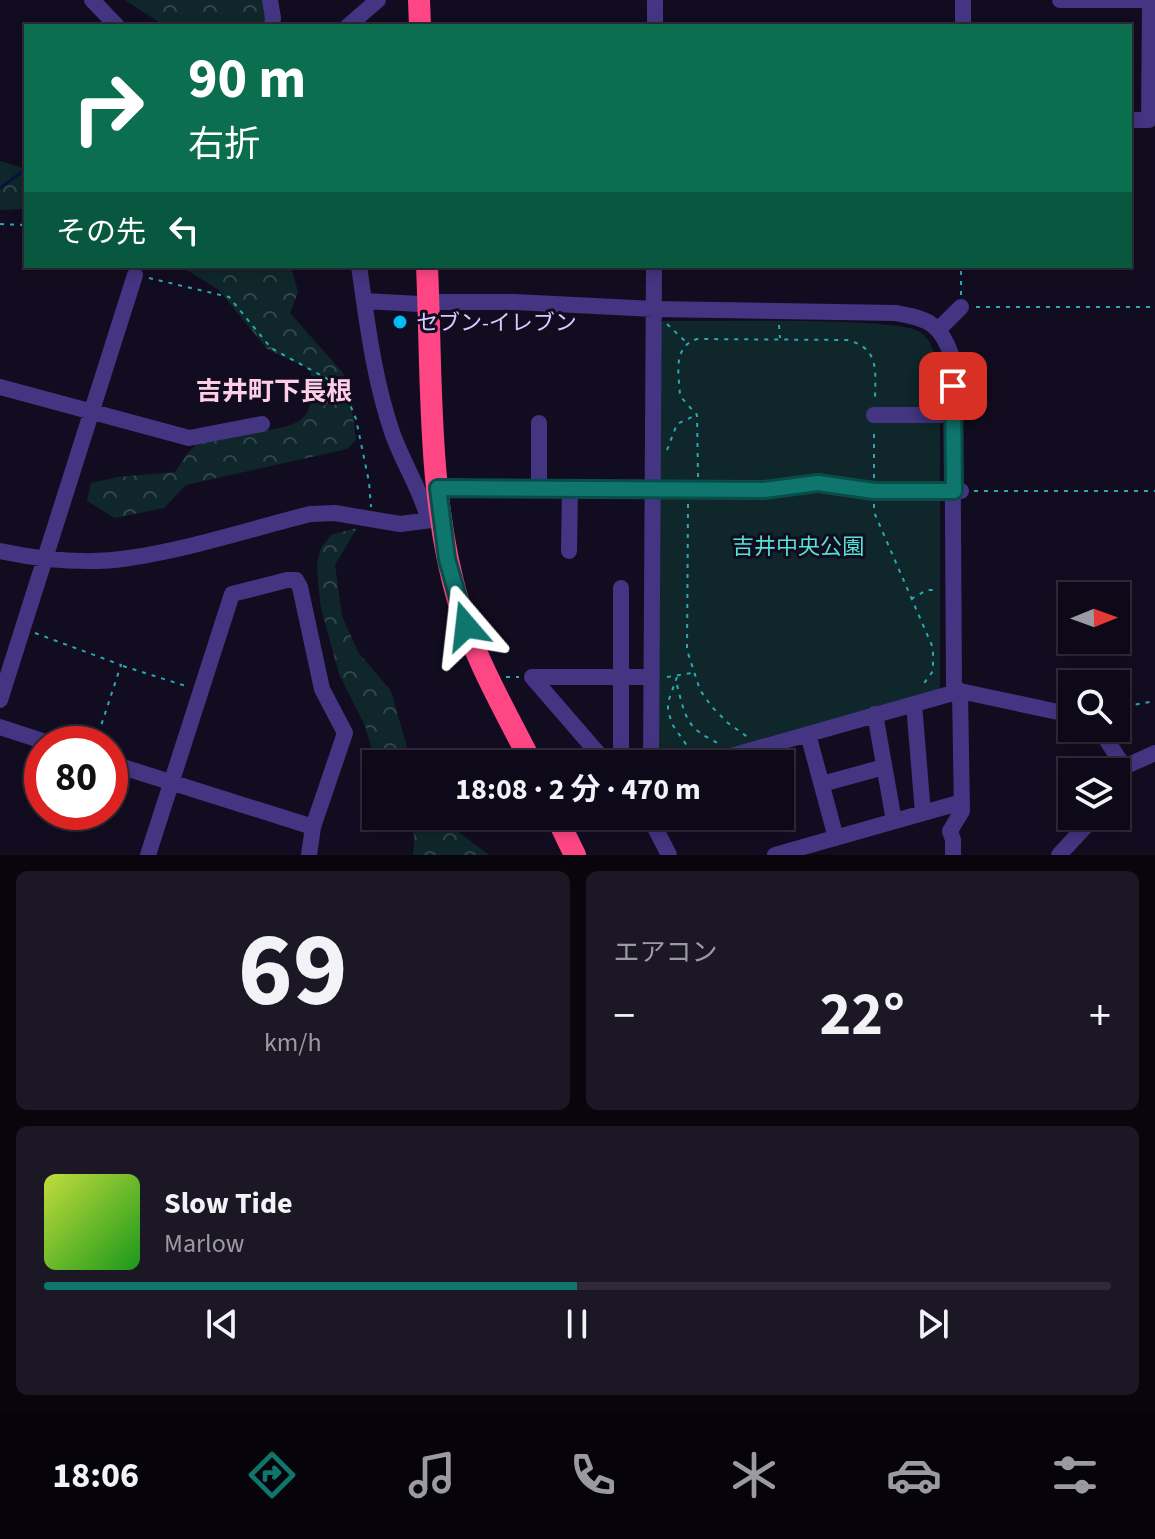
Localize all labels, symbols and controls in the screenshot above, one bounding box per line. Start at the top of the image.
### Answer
text: 90 m [188,40,306,119]
icon: right [56,56,160,160]
text: 右折 [188,119,260,170]
icon: left [162,208,206,252]
text: その先 [56,211,146,254]
place label: セブン-イレブン [416,307,577,339]
marker: セブン-イレブン [391,313,409,331]
pin [919,352,987,420]
icon: arrive [931,364,975,408]
district label: 吉井町下長根 [196,373,352,410]
park label: 吉井中央公園 [732,531,864,563]
north arrow [1058,582,1130,654]
map controls [1058,582,1130,830]
position arrow [424,584,508,668]
button: search [1058,670,1130,742]
speed limit sign: 80 [24,726,128,830]
button: layers [1058,758,1130,830]
text: 18:08 · 2 分 · 470 m [455,768,701,811]
text: 69 [238,898,348,1046]
text: エアコン [614,934,718,971]
text: 22° [820,973,905,1058]
text: − [614,985,635,1048]
text: + [1089,985,1111,1048]
text: km/h [264,1024,322,1061]
text: Slow Tide [164,1182,293,1225]
text: Marlow [164,1225,244,1262]
icon: previous [200,1302,244,1346]
icon: pause [555,1302,599,1346]
icon: next [911,1302,955,1346]
icon: directions [244,1447,300,1503]
icon: music [404,1447,460,1503]
icon: phone [565,1447,621,1503]
icon: climate [726,1447,782,1503]
icon: car [886,1447,942,1503]
icon: filters [1047,1447,1103,1503]
text: 18:06 [52,1450,139,1501]

